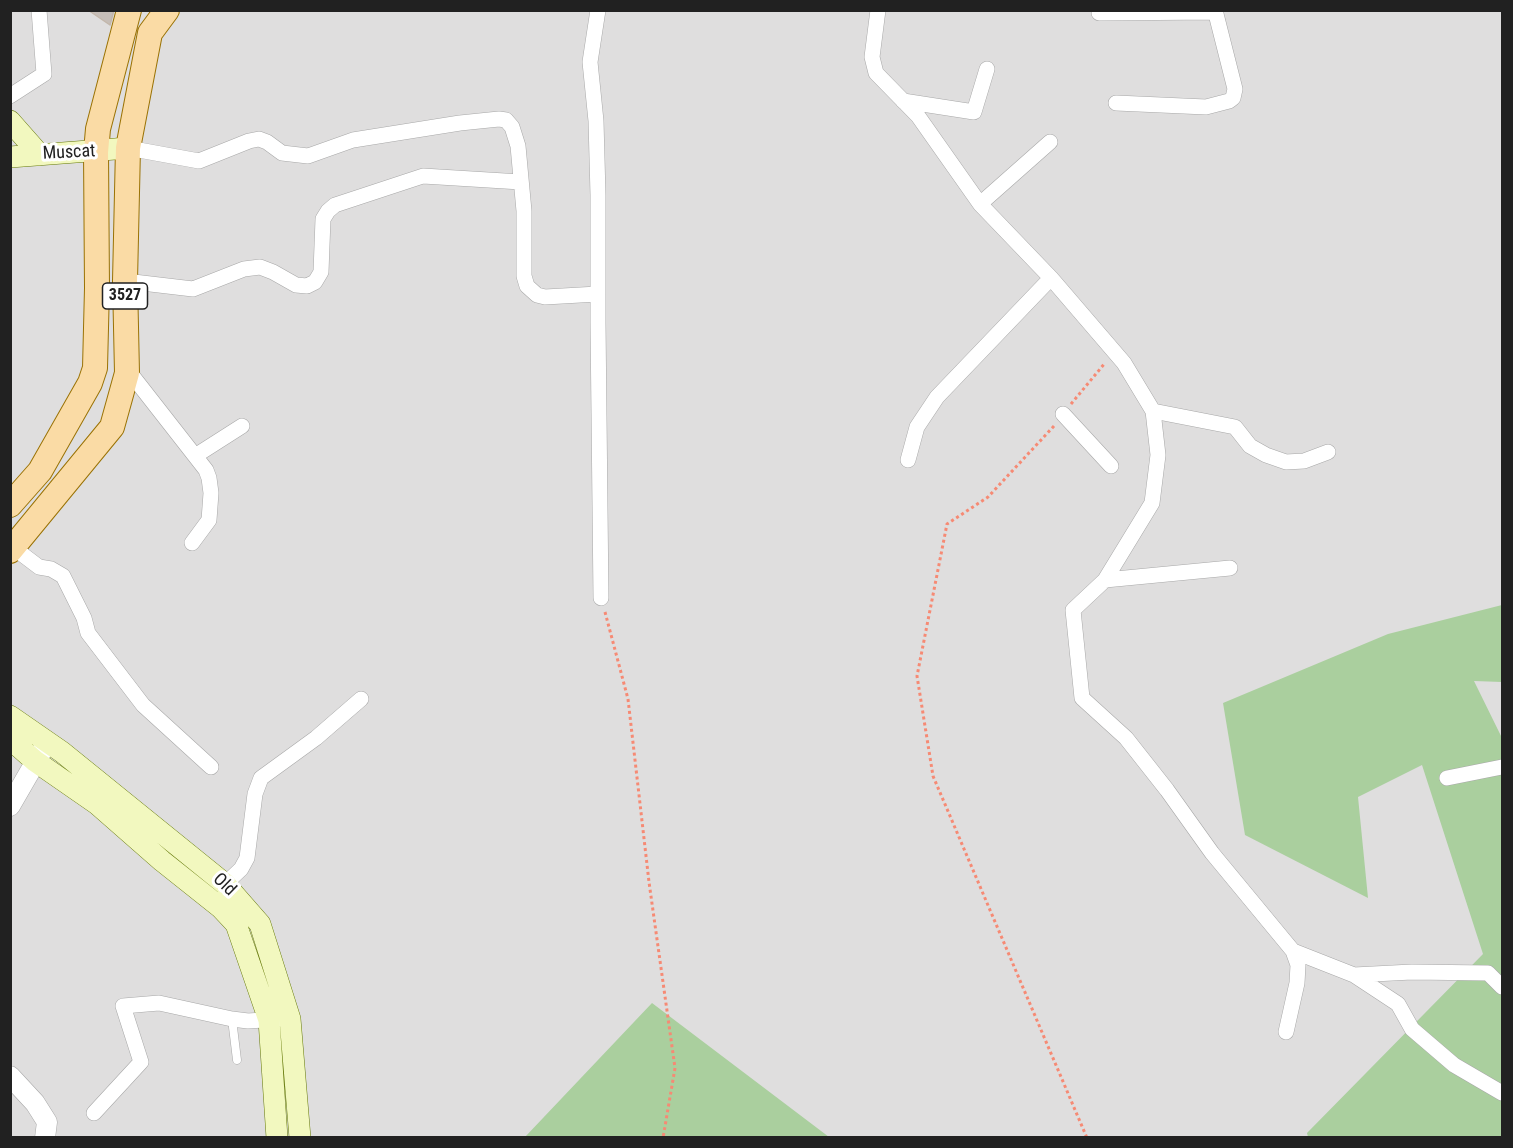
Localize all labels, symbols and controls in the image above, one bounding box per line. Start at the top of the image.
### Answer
street label: Muscat [42,141,96,165]
road number: 3527 [102,283,148,309]
street label: Old [208,869,240,901]

